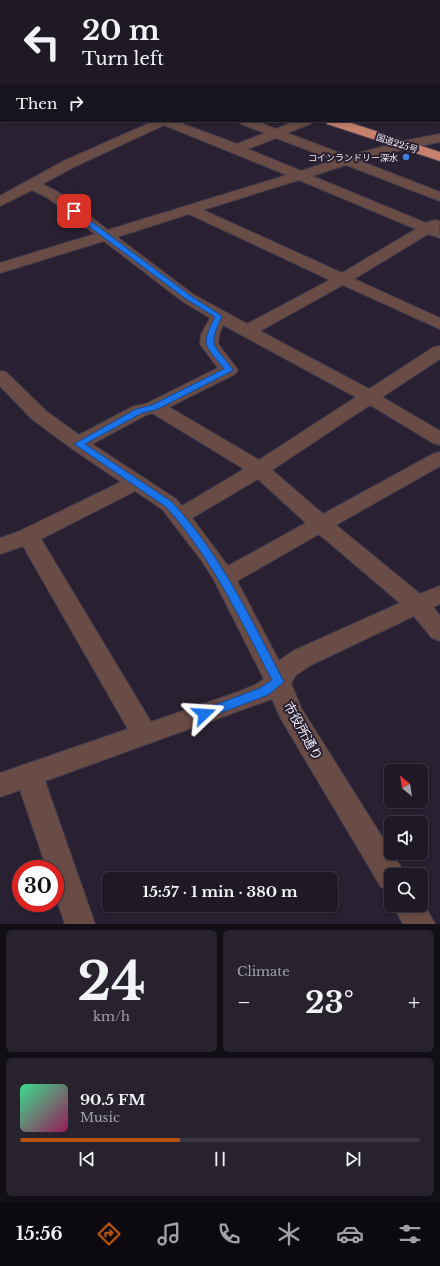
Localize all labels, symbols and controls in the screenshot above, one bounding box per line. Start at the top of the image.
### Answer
text: 20 m [82,13,160,48]
icon: left [16,16,68,68]
text: Turn left [82,48,164,70]
icon: right [65,92,87,114]
text: Then [16,94,57,113]
street label: 国道225号 [375,131,419,155]
place label: コインランドリー深水 [308,152,398,163]
marker: コインランドリー深水 [401,152,411,162]
pin [57,194,91,228]
icon: arrive [63,200,85,222]
position arrow [183,693,225,735]
street label: 市役所通り [280,698,326,764]
north arrow [384,764,428,808]
map controls [384,764,428,912]
button: sound [384,816,428,860]
speed limit sign: 30 [12,860,64,912]
button: search [384,868,428,912]
text: 15:57 · 1 min · 380 m [142,882,298,901]
text: 24 [77,950,146,1014]
text: Climate [237,963,290,980]
text: 23° [305,984,354,1021]
text: − [237,989,251,1016]
text: + [408,989,420,1016]
text: km/h [93,1008,130,1025]
text: 90.5 FM [80,1090,145,1109]
text: Music [80,1109,120,1126]
icon: previous [76,1148,98,1170]
icon: pause [209,1148,231,1170]
icon: next [342,1148,364,1170]
icon: directions [95,1220,123,1248]
icon: music [155,1220,183,1248]
icon: phone [215,1220,243,1248]
icon: climate [275,1220,303,1248]
icon: car [336,1220,364,1248]
icon: filters [396,1220,424,1248]
text: 15:56 [16,1223,63,1245]

